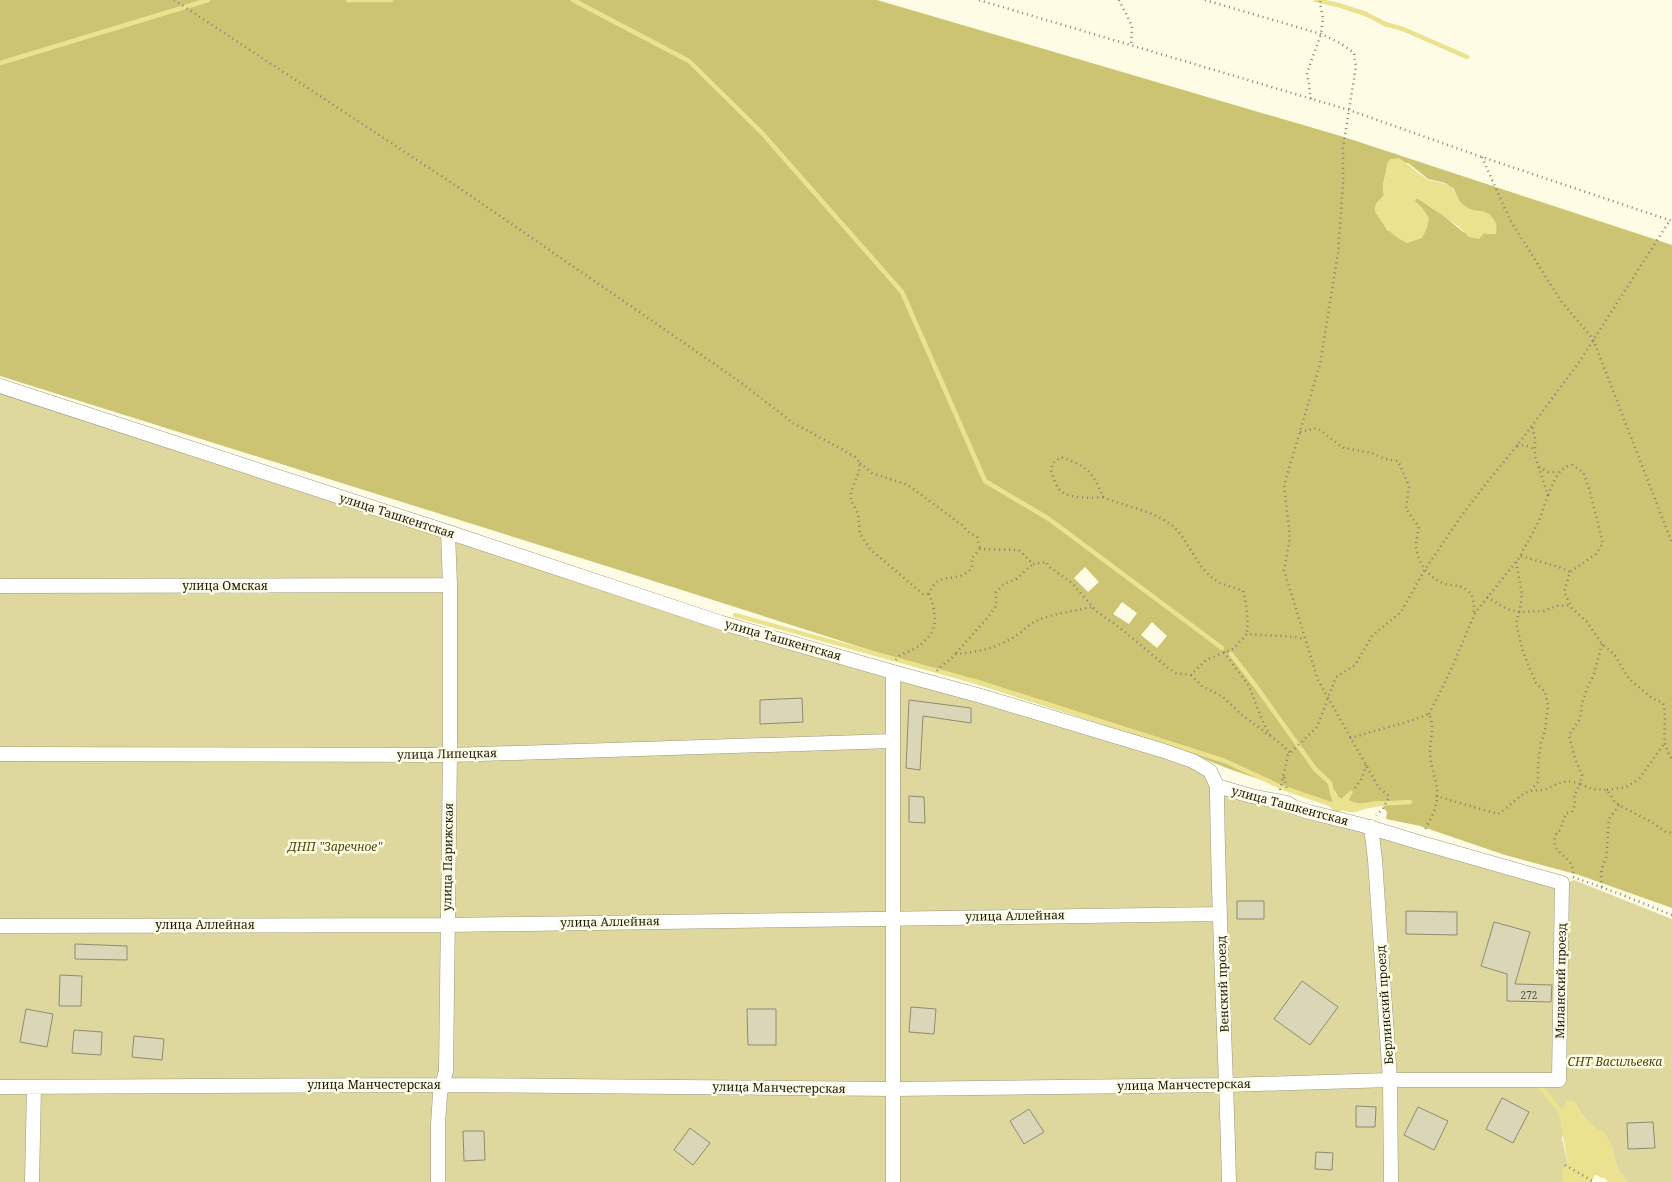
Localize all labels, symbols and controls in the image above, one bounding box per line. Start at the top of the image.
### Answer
street label: улица Ташкентская [337,489,457,542]
street label: улица Омская [182,577,268,594]
street label: улица Ташкентская [723,615,844,664]
street label: улица Липецкая [397,744,497,763]
street label: улица Ташкентская [1230,782,1351,829]
street label: улица Парижская [438,802,457,911]
park label: ДНП "Заречное" [286,838,383,855]
street label: улица Аллейная [965,906,1065,925]
street label: улица Аллейная [560,912,660,931]
street label: улица Аллейная [155,916,255,933]
street label: Миланский проезд [1551,923,1570,1039]
street label: Венский проезд [1212,935,1233,1033]
street label: Берлинский проезд [1372,945,1397,1065]
house number: 272 [1521,988,1537,1002]
park label: СНТ Васильевка [1568,1053,1663,1070]
street label: улица Манчестерская [1117,1075,1251,1094]
street label: улица Манчестерская [307,1076,441,1093]
street label: улица Манчестерская [712,1078,846,1097]

